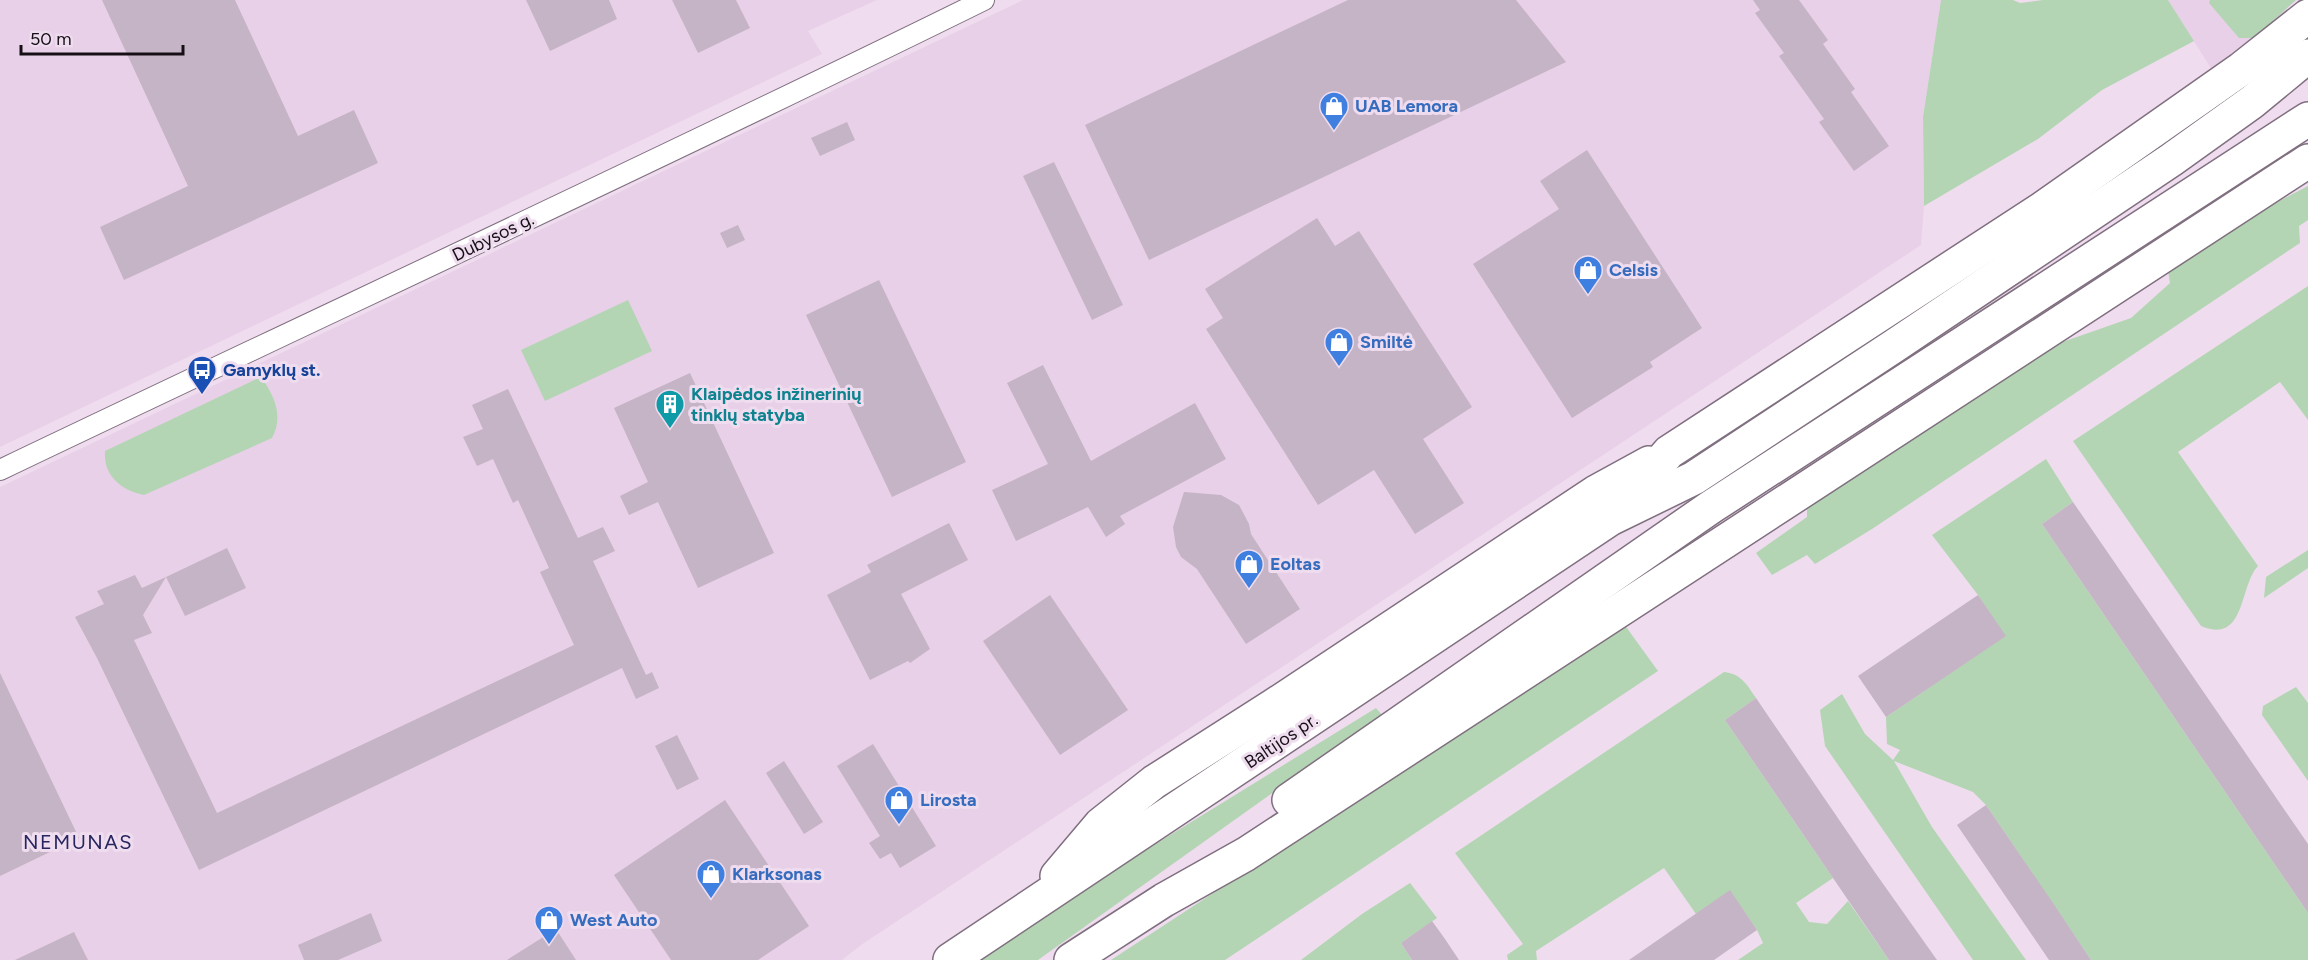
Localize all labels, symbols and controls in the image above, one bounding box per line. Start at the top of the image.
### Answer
scale bar [21,18,183,56]
text: 50 m [30,28,72,50]
shop icon: UAB Lemora [1318,90,1350,132]
place label: UAB Lemora [1355,95,1458,117]
street label: Dubysos g. [449,208,537,266]
shop icon: Celsis [1572,254,1604,296]
place label: Celsis [1609,259,1659,281]
shop icon: Smiltė [1323,326,1355,368]
place label: Smiltė [1360,331,1413,353]
bus stop icon: Gamyklų st. [186,354,218,396]
place label: Gamyklų st. [223,359,321,381]
place label: Klaipėdos inžinerinių tinklų statyba [691,383,862,426]
building icon: Klaipėdos inžinerinių tinklų statyba [654,388,686,430]
shop icon: Eoltas [1233,548,1265,590]
place label: Eoltas [1270,553,1321,575]
street label: Baltijos pr. [1240,708,1322,774]
shop icon: Lirosta [883,784,915,826]
place label: Lirosta [920,789,977,811]
district label: NEMUNAS [23,830,133,854]
shop icon: Klarksonas [695,858,727,900]
place label: Klarksonas [732,863,822,885]
shop icon: West Auto [533,904,565,946]
place label: West Auto [570,909,657,931]

